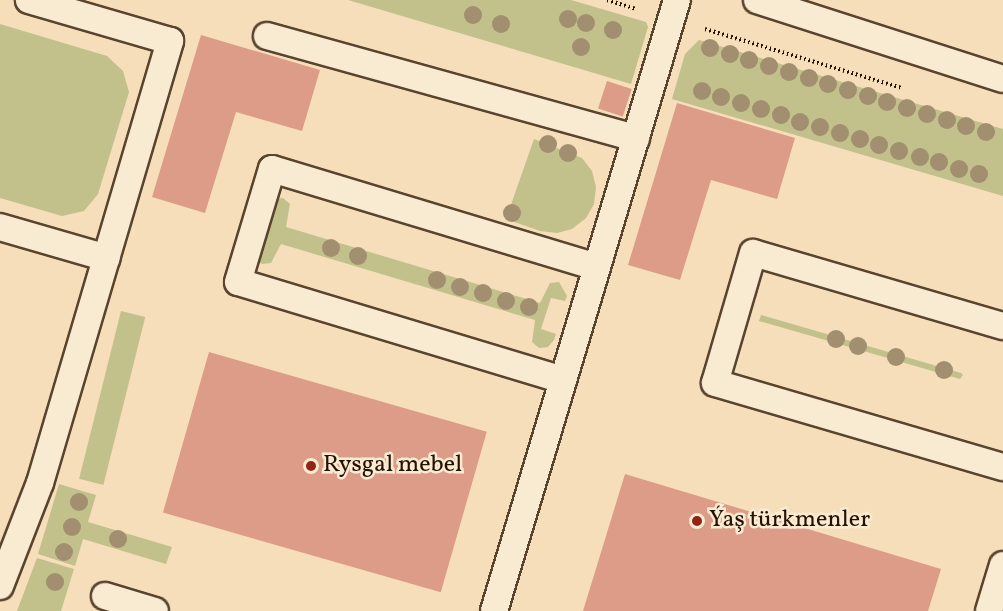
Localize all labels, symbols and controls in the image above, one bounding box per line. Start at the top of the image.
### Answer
place label: Rysgal mebel [323,452,462,480]
marker: Rysgal mebel [304,459,318,473]
place label: Ýaş türkmenler [709,507,870,535]
marker: Ýaş türkmenler [690,514,704,528]

